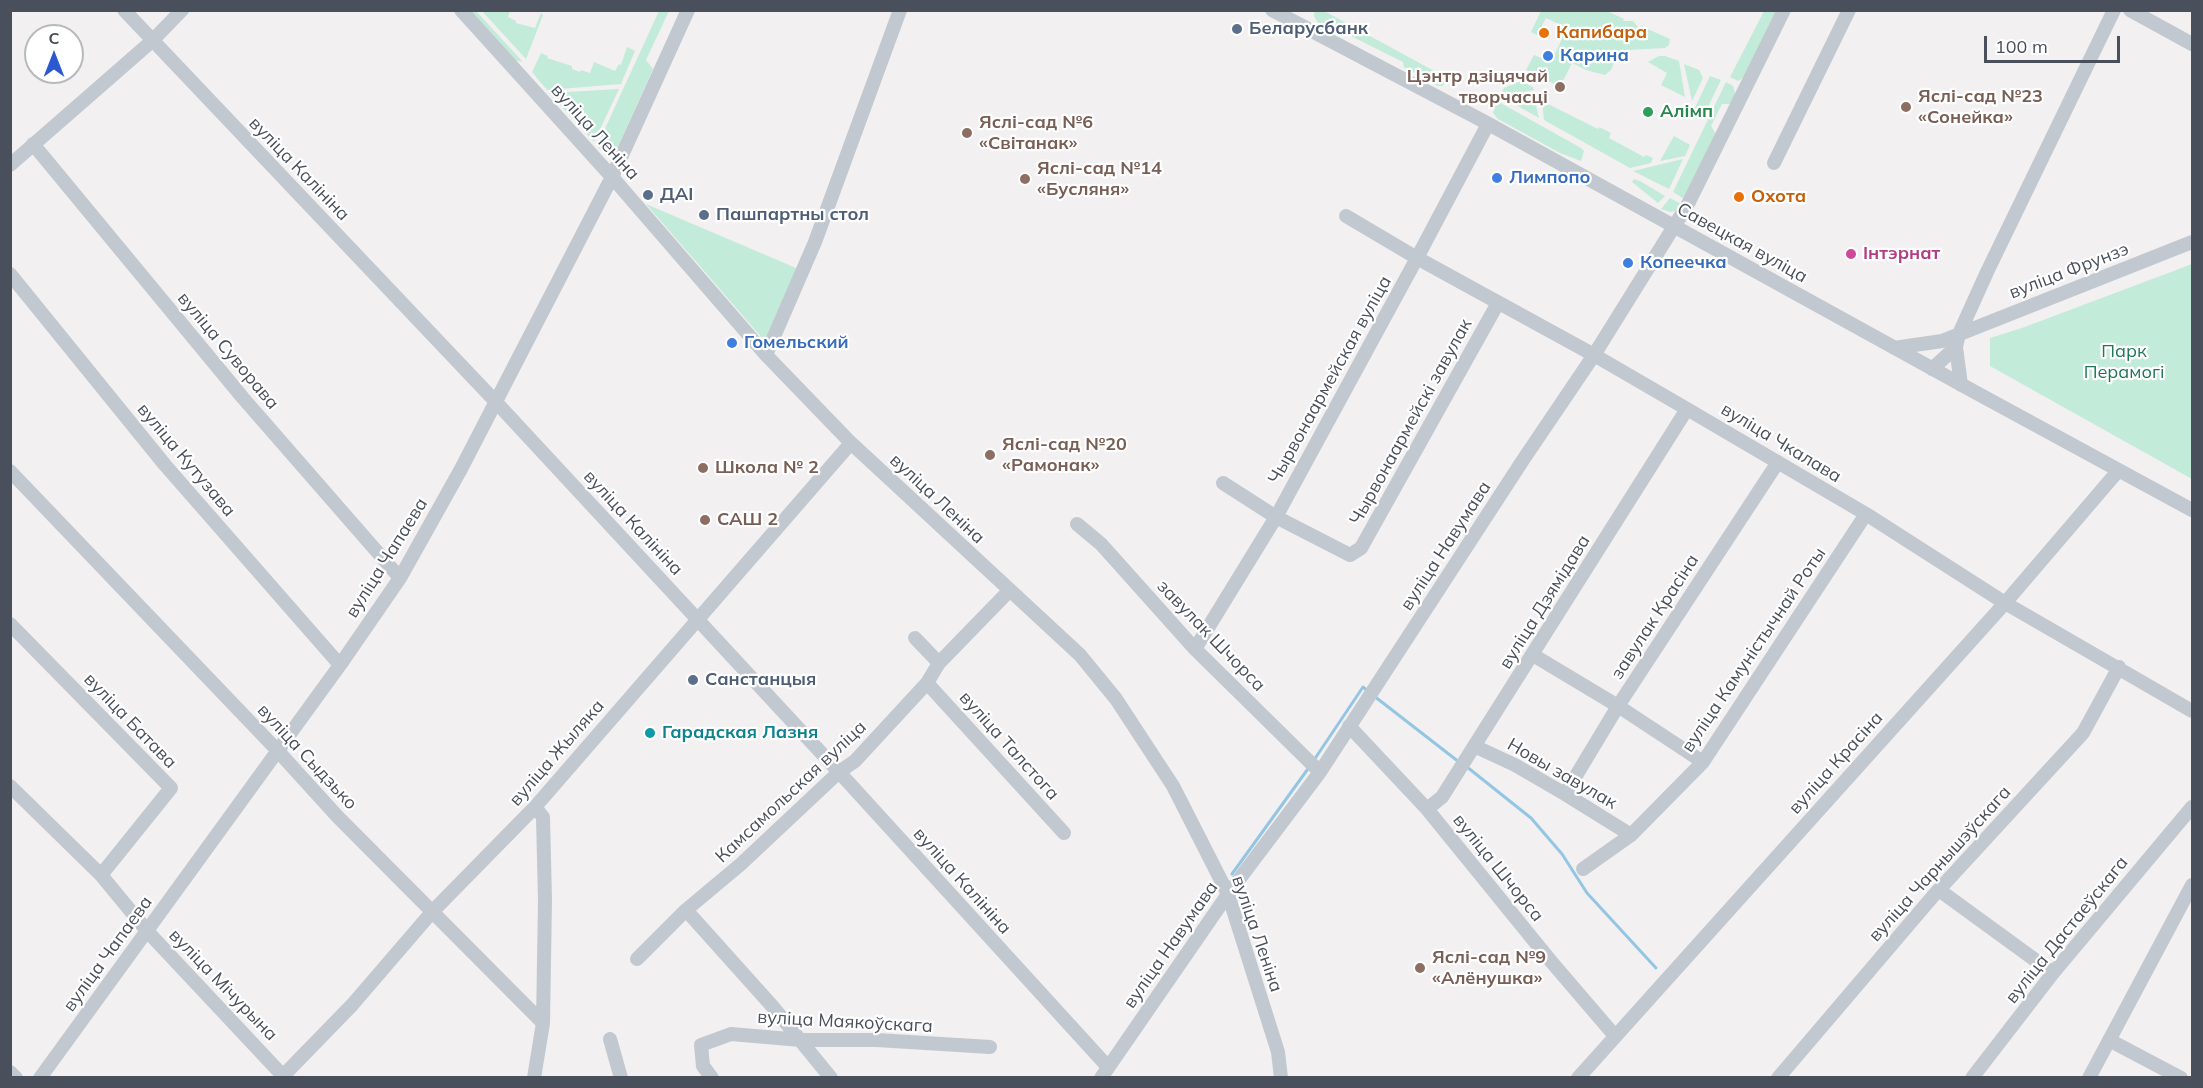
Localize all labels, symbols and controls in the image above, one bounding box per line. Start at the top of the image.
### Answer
place label: Беларусбанк [1249,18,1368,40]
marker: Беларусбанк [1230,22,1244,36]
place label: Капибара [1556,22,1647,44]
north arrow [24,24,84,84]
scale bar [1987,24,2124,62]
marker: Капибара [1537,26,1551,40]
text: С [49,28,59,48]
text: 100 m [1995,35,2048,58]
place label: Карина [1560,45,1629,67]
marker: Карина [1541,49,1555,63]
place label: Цэнтр дзіцячай творчасці [1407,66,1548,109]
street label: вуліца Леніна [546,80,644,184]
marker: Цэнтр дзіцячай творчасці [1553,80,1567,94]
place label: Яслі-сад №23 «Сонейка» [1918,86,2043,128]
marker: Яслі-сад №23 «Сонейка» [1899,100,1913,114]
place label: Алімп [1660,101,1713,123]
marker: Алімп [1641,105,1655,119]
place label: Яслі-сад №6 «Світанак» [979,112,1093,154]
street label: вуліца Калініна [244,113,354,225]
marker: Яслі-сад №6 «Світанак» [960,126,974,140]
place label: Яслі-сад №14 «Бусляня» [1037,158,1162,201]
place label: Лимпопо [1509,167,1590,189]
marker: Лимпопо [1490,171,1504,185]
marker: Яслі-сад №14 «Бусляня» [1018,172,1032,186]
place label: ДАІ [660,184,693,206]
place label: Охота [1751,186,1806,208]
marker: ДАІ [641,188,655,202]
marker: Охота [1732,190,1746,204]
street label: Савецкая вуліца [1673,198,1811,288]
place label: Пашпартны стол [716,204,869,226]
marker: Пашпартны стол [697,208,711,222]
street label: вуліца Фрунзэ [2006,238,2132,304]
place label: Інтэрнат [1863,243,1940,265]
marker: Інтэрнат [1844,247,1858,261]
place label: Копеечка [1640,252,1727,274]
marker: Копеечка [1621,256,1635,270]
street label: Чырвонаармейская вуліца [1264,272,1396,488]
street label: вуліца Суворава [173,288,283,414]
street label: Чырвонаармейскі завулак [1345,315,1477,529]
place label: Гомельский [744,332,849,354]
marker: Гомельский [725,336,739,350]
park label: Парк Перамогі [2084,341,2164,384]
street label: вуліца Кутузава [132,399,240,521]
street label: вуліца Чкалава [1717,399,1845,487]
place label: Яслі-сад №20 «Рамонак» [1002,434,1127,476]
marker: Яслі-сад №20 «Рамонак» [983,448,997,462]
street label: вуліца Леніна [885,450,989,548]
place label: Школа № 2 [715,457,819,479]
marker: Школа № 2 [696,461,710,475]
street label: вуліца Калініна [579,466,687,580]
street label: вуліца Навумава [1396,477,1496,615]
street label: вуліца Чапаева [342,494,432,622]
place label: САШ 2 [717,509,778,531]
marker: САШ 2 [698,513,712,527]
street label: вуліца Дзямідава [1495,531,1595,673]
street label: вуліца Камуністычнай Роты [1677,544,1831,756]
street label: завулак Красіна [1607,551,1703,683]
street label: завулак Шчорса [1152,576,1270,696]
street label: вуліца Батава [79,669,181,773]
place label: Санстанцыя [705,669,816,691]
marker: Санстанцыя [686,673,700,687]
street label: вуліца Талстога [955,687,1063,805]
street label: вуліца Жыляка [505,696,609,810]
street label: вуліца Сыдзько [252,700,362,814]
street label: вуліца Красіна [1784,707,1888,819]
street label: Камсамольская вуліца [711,716,871,868]
place label: Гарадская Лазня [662,722,818,744]
marker: Гарадская Лазня [643,726,657,740]
street label: Новы завулак [1503,734,1621,814]
street label: вуліца Чарнышэўскага [1864,782,2016,946]
street label: вуліца Шчорса [1448,810,1548,926]
street label: вуліца Калініна [909,823,1015,939]
street label: вуліца Дастаеўскага [2001,852,2133,1008]
street label: вуліца Леніна [1227,873,1287,995]
street label: вуліца Навумава [1119,878,1223,1012]
street label: вуліца Чапаева [59,892,157,1016]
street label: вуліца Мічурына [164,925,282,1045]
place label: Яслі-сад №9 «Алёнушка» [1432,947,1546,990]
marker: Яслі-сад №9 «Алёнушка» [1413,961,1427,975]
street label: вуліца Маякоўскага [757,1007,933,1037]

